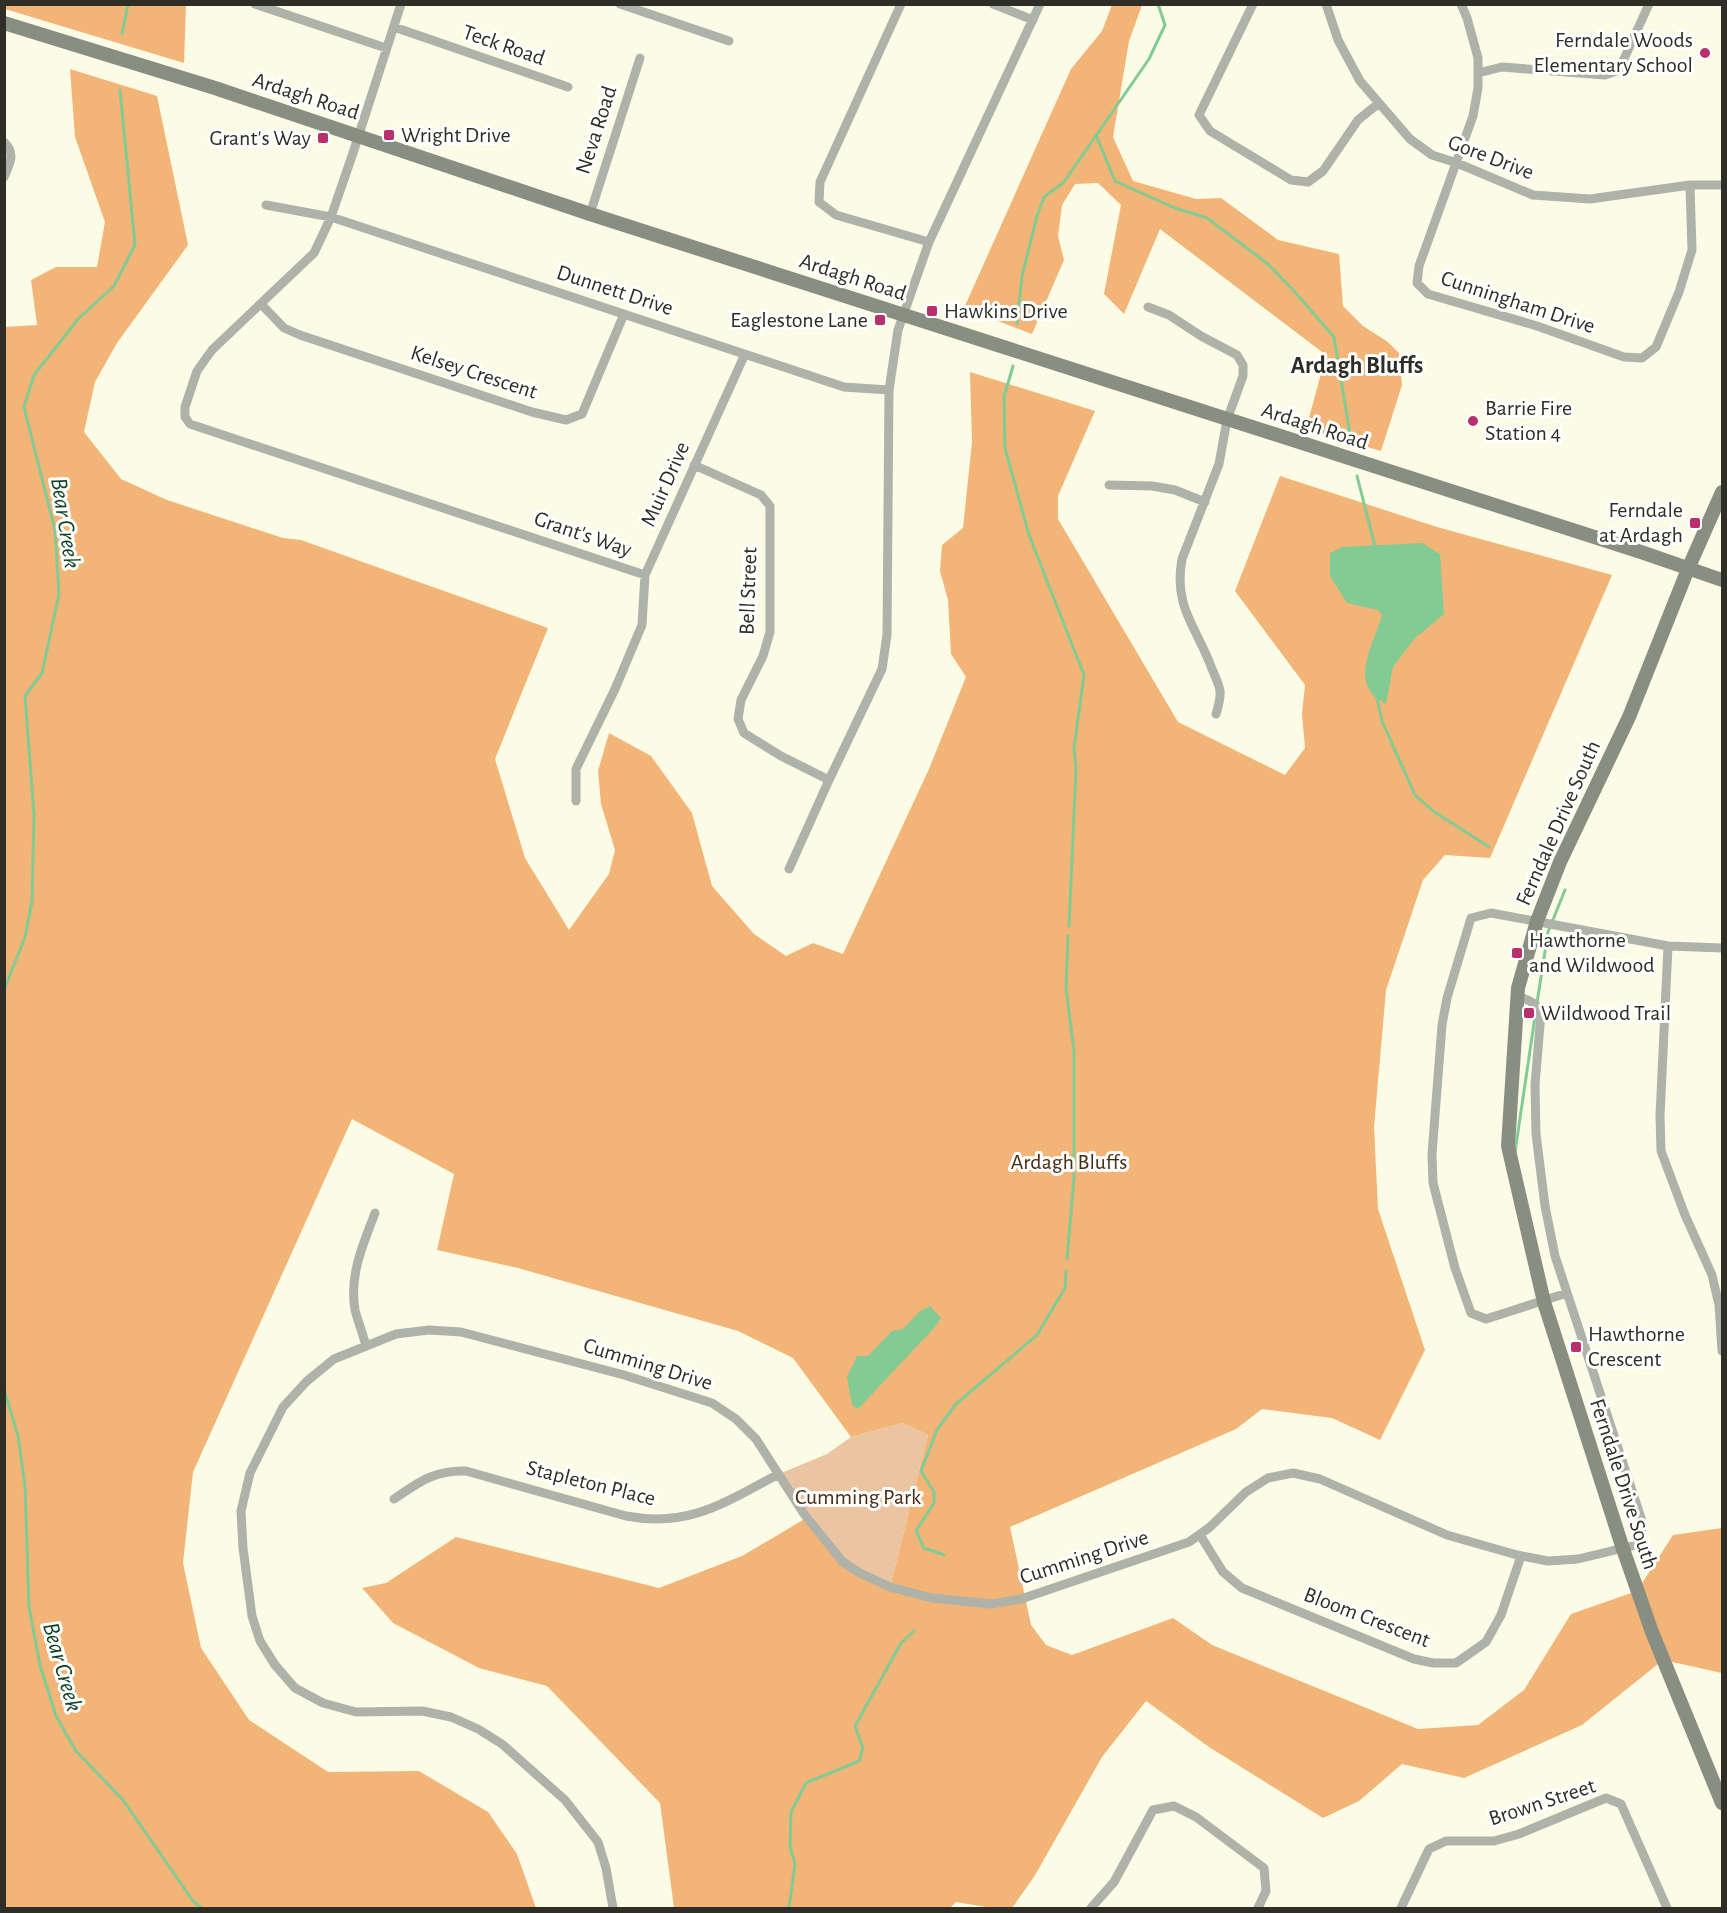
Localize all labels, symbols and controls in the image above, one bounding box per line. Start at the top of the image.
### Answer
street label: Teck Road [460,21,548,69]
place label: Ferndale Woods Elementary School [1533,29,1693,76]
marker: Ferndale Woods Elementary School [1698,46,1712,60]
street label: Ardagh Road [250,68,362,124]
street label: Neva Road [571,83,621,177]
place label: Wright Drive [401,124,511,146]
place label: Grant's Way [209,127,312,149]
marker: Wright Drive [382,128,396,142]
marker: Grant's Way [316,131,330,145]
street label: Gore Drive [1445,131,1537,183]
street label: Ardagh Road [797,249,909,305]
street label: Dunnett Drive [554,261,676,319]
street label: Cunningham Drive [1438,267,1598,337]
place label: Hawkins Drive [944,300,1068,322]
marker: Hawkins Drive [925,304,939,318]
place label: Eaglestone Lane [730,309,868,331]
marker: Eaglestone Lane [873,313,887,327]
street label: Kelsey Crescent [408,341,540,403]
district label: Ardagh Bluffs [1291,354,1423,378]
place label: Barrie Fire Station 4 [1485,397,1572,444]
street label: Ardagh Road [1259,398,1371,454]
marker: Barrie Fire Station 4 [1466,414,1480,428]
street label: Muir Drive [637,438,693,530]
water label: Bear Creek [46,476,84,570]
place label: Ferndale at Ardagh [1599,499,1683,546]
street label: Grant's Way [531,507,635,561]
marker: Ferndale at Ardagh [1688,516,1702,530]
street label: Bell Street [735,547,761,635]
street label: Ferndale Drive South [1512,737,1604,909]
place label: Hawthorne and Wildwood [1529,929,1655,976]
marker: Hawthorne and Wildwood [1510,946,1524,960]
place label: Wildwood Trail [1541,1002,1671,1024]
marker: Wildwood Trail [1522,1006,1536,1020]
park label: Ardagh Bluffs [1011,1151,1127,1173]
place label: Hawthorne Crescent [1588,1323,1685,1370]
street label: Cumming Drive [581,1334,715,1394]
marker: Hawthorne Crescent [1569,1340,1583,1354]
street label: Ferndale Drive South [1586,1396,1662,1572]
street label: Stapleton Place [524,1456,658,1510]
park label: Cumming Park [795,1486,921,1508]
street label: Cumming Drive [1017,1526,1151,1588]
street label: Bloom Crescent [1301,1583,1433,1651]
water label: Bear Creek [38,1620,86,1714]
street label: Brown Street [1486,1774,1598,1830]

